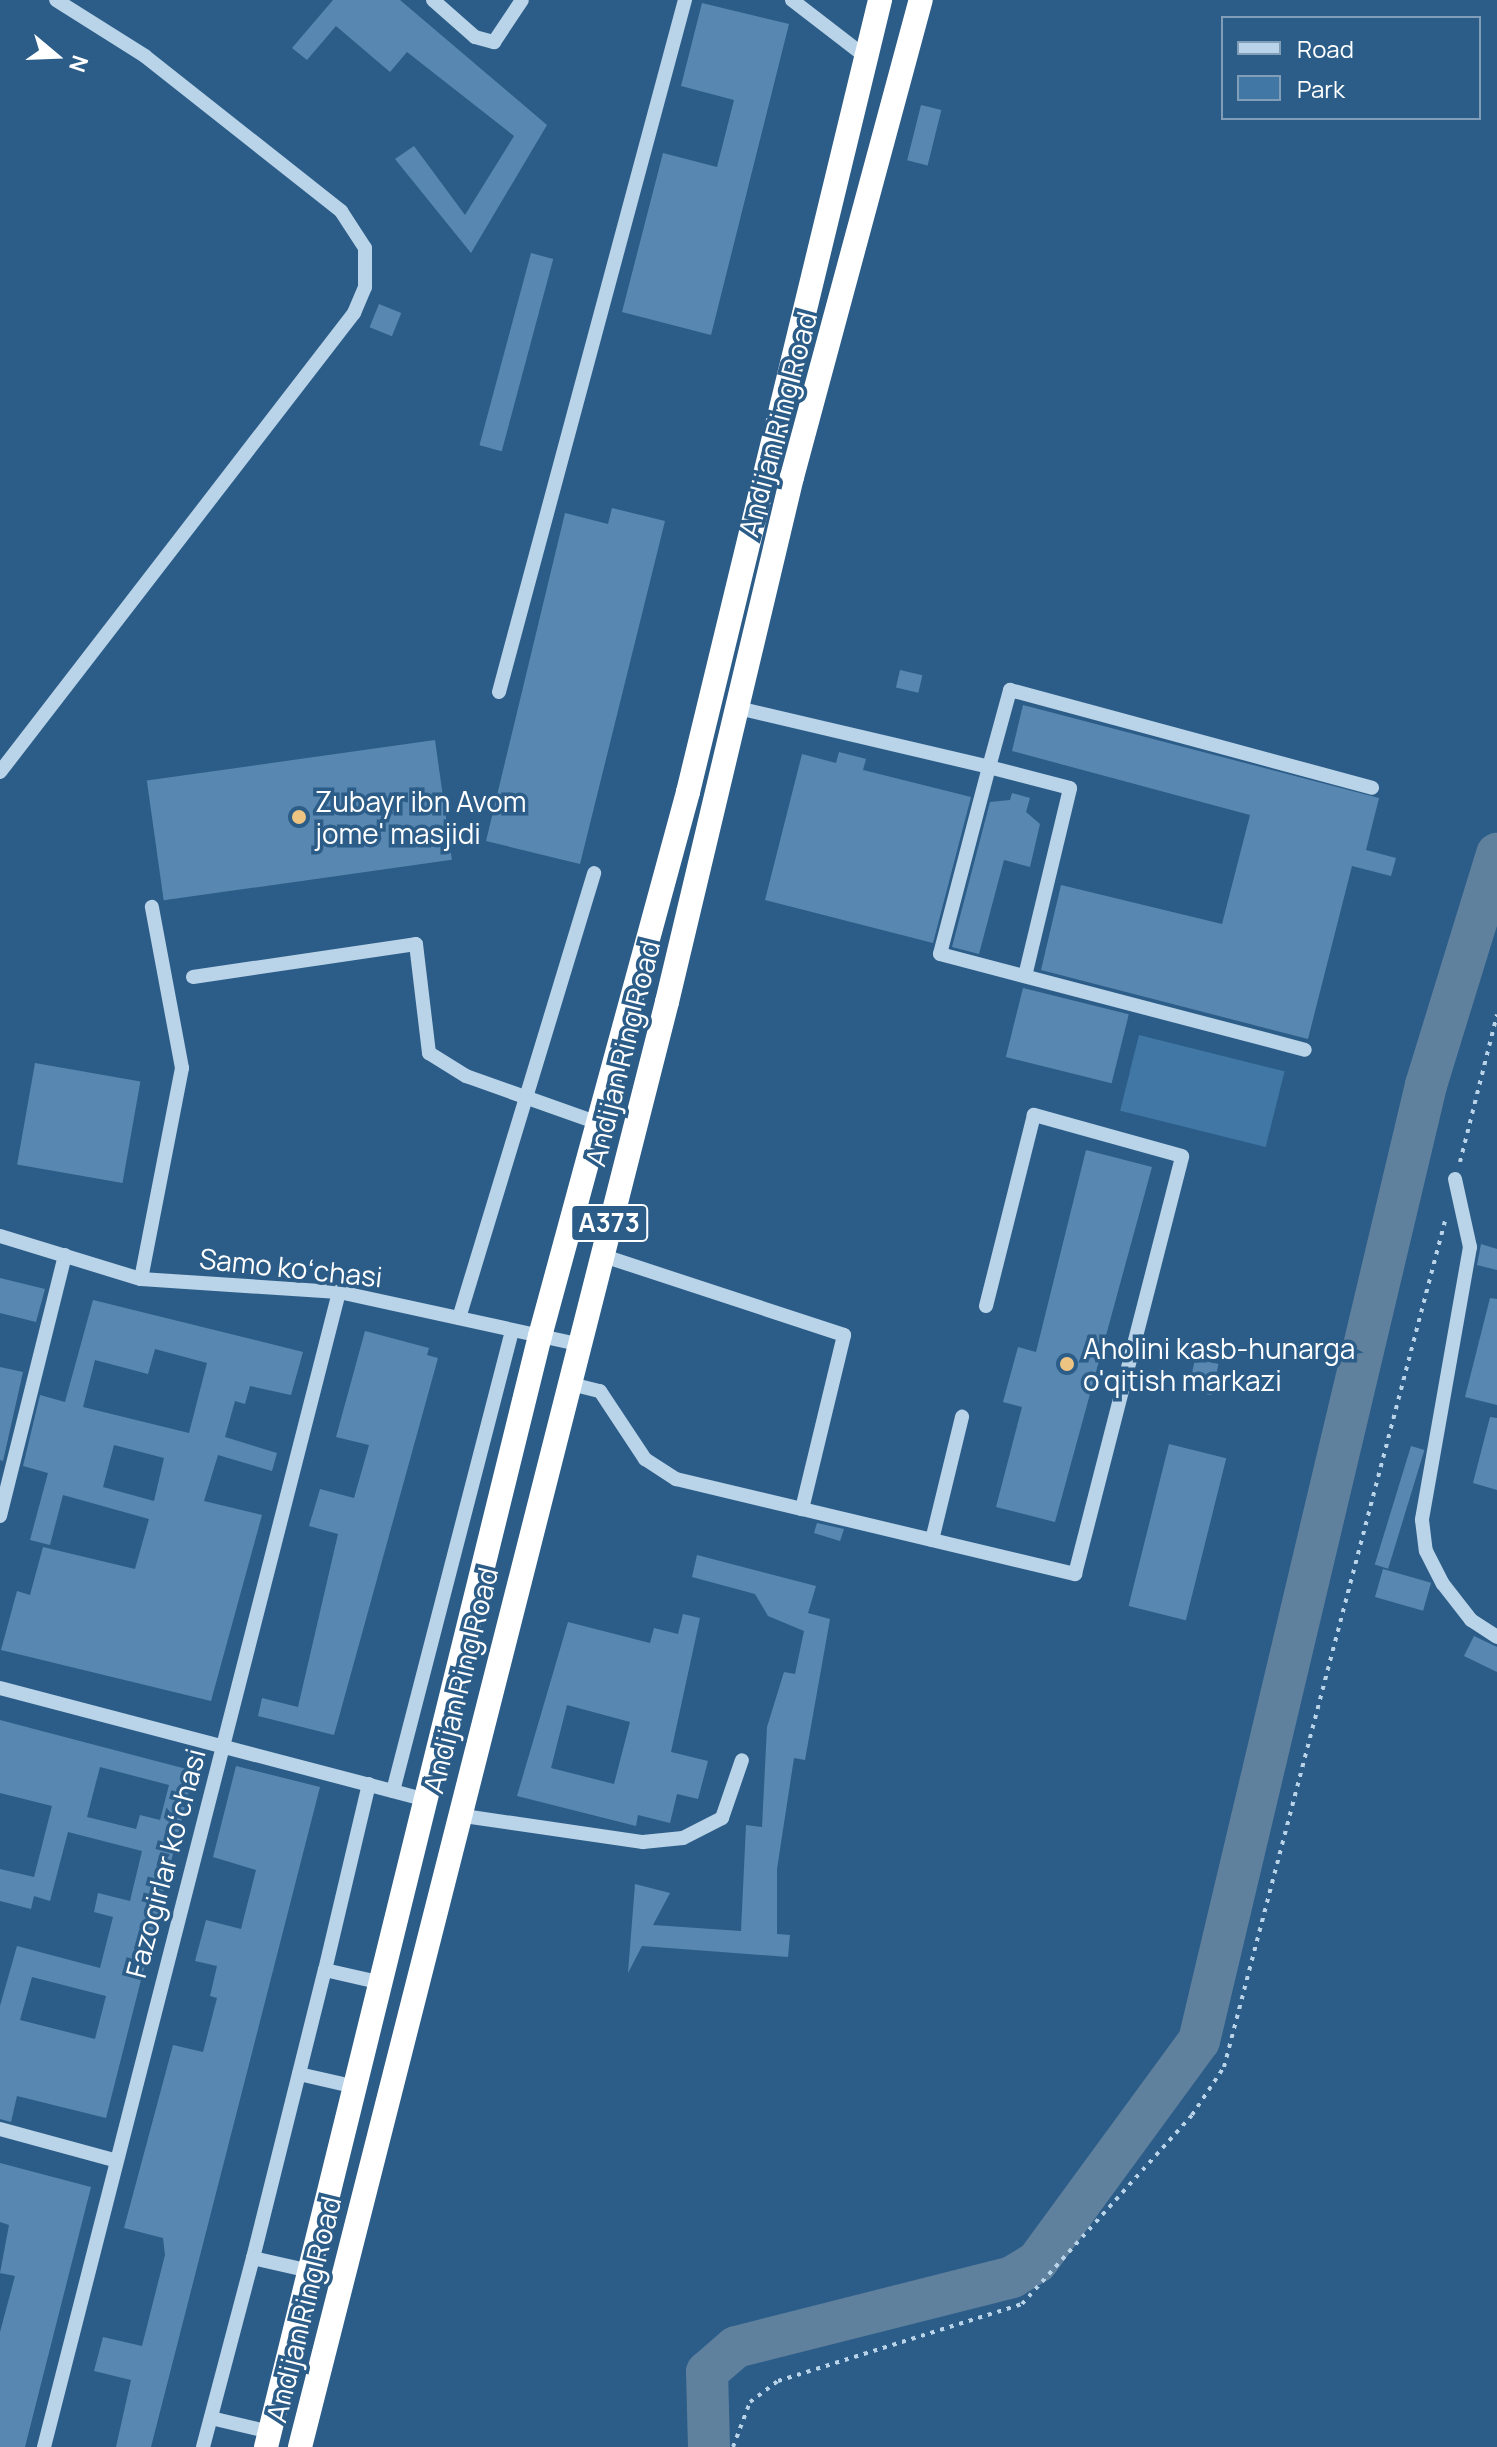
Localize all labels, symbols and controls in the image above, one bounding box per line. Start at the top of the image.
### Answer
north arrow [16,16,96,96]
legend [1221,16,1481,120]
text: Road [1297,32,1354,65]
text: N [62,51,95,76]
text: Park [1297,72,1345,105]
street label: Andijan Ring Road [731,308,823,540]
place label: Zubayr ibn Avom jome' masjidi [315,784,527,850]
marker: Zubayr ibn Avom jome' masjidi [290,808,308,826]
street label: Andijan Ring Road [578,937,666,1169]
road number: A373 [569,1201,649,1245]
street label: Samo koʻchasi [198,1241,384,1293]
place label: Aholini kasb-hunarga o'qitish markazi [1083,1331,1355,1397]
marker: Aholini kasb-hunarga o'qitish markazi [1058,1355,1076,1373]
street label: Andijan Ring Road [416,1564,504,1796]
street label: Fazogirlar koʻchasi [118,1745,212,1981]
street label: Andijan Ring Road [259,2193,347,2425]

